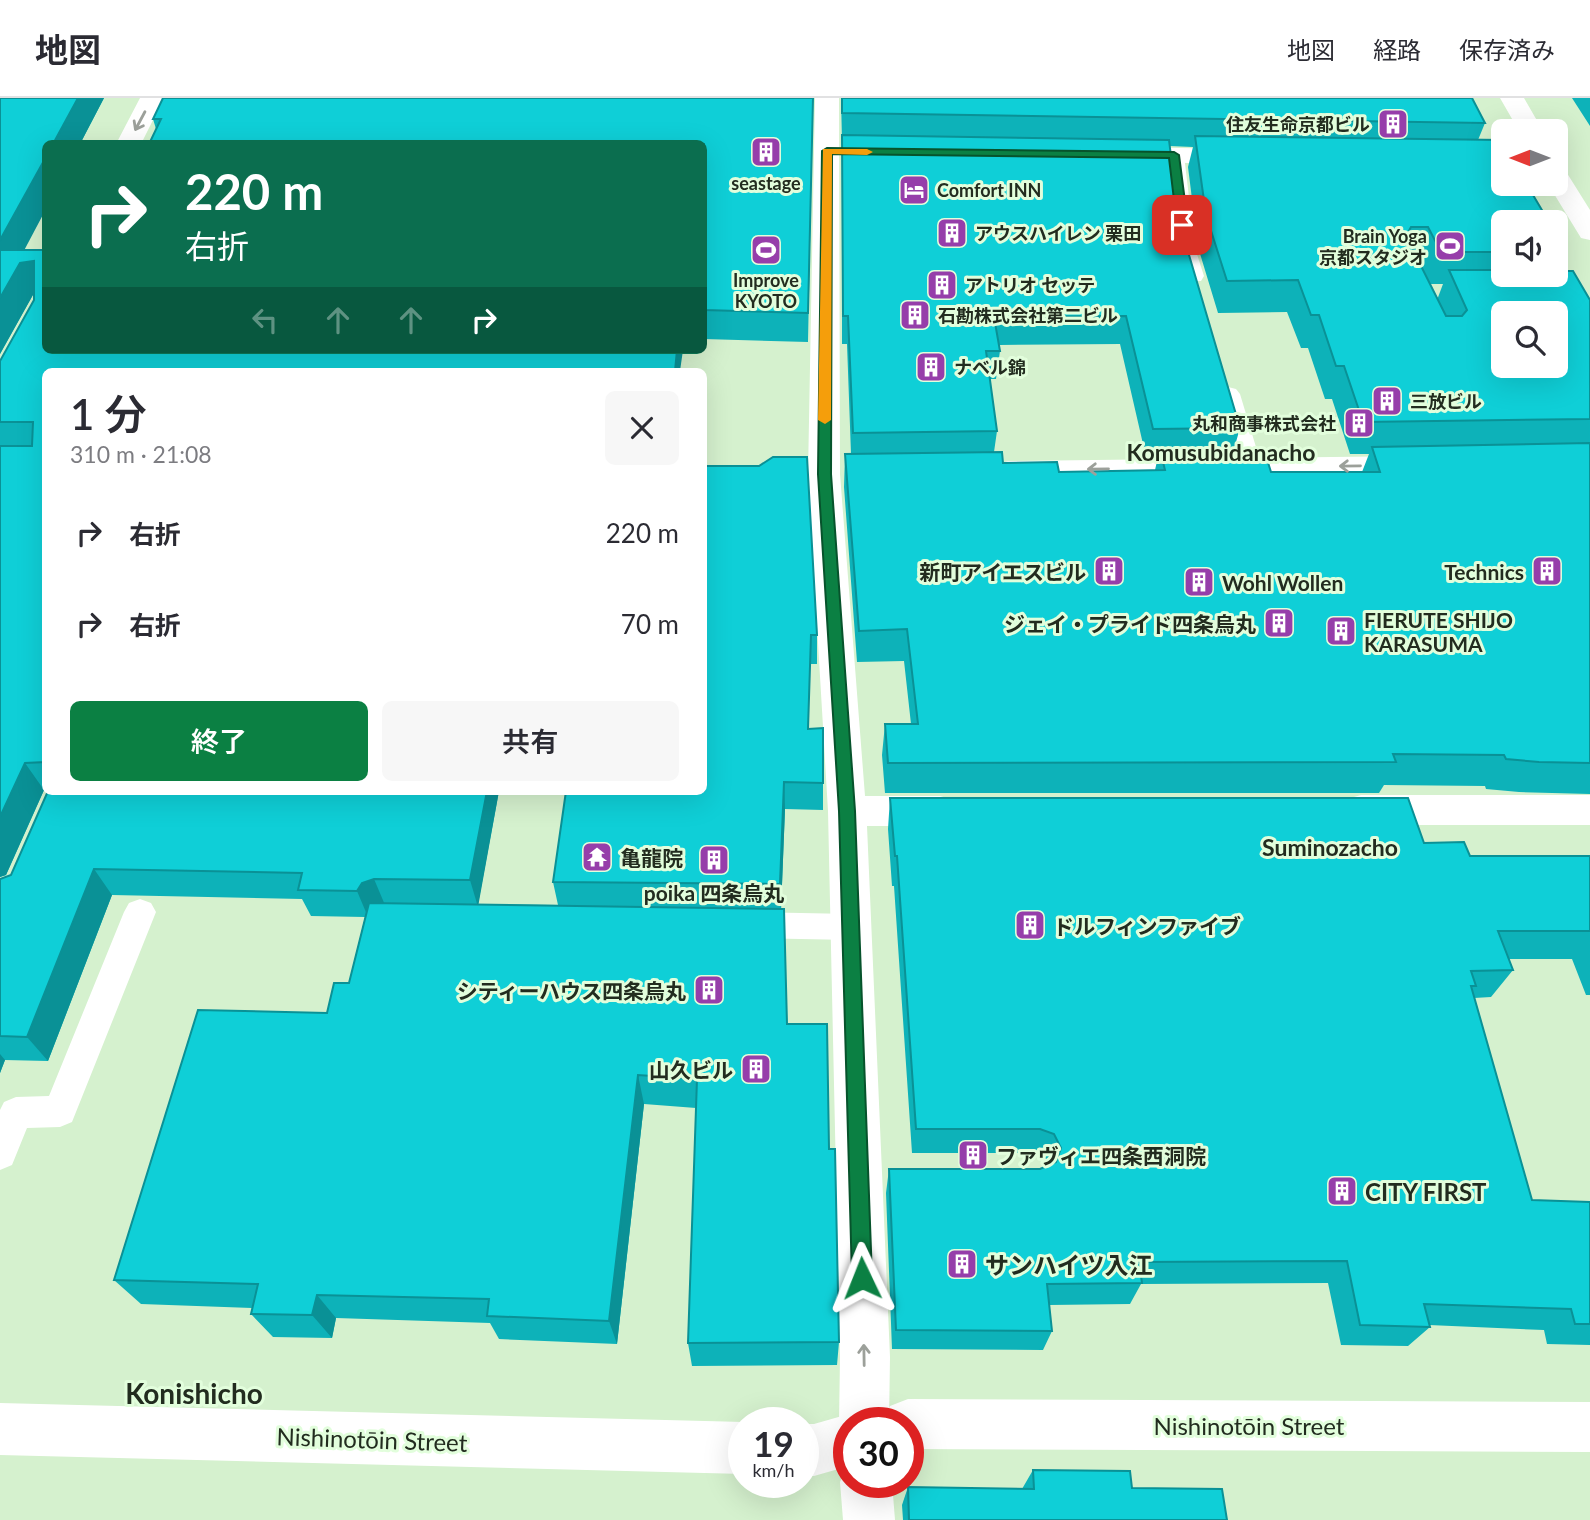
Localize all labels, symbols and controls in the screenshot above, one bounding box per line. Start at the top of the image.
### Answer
text: 地図 [35,29,101,69]
text: 地図 [1287,35,1335,64]
text: 経路 [1373,35,1421,64]
text: 保存済み [1459,35,1555,64]
building icon: 住友生命京都ビル [1376,107,1410,141]
one-way arrow [133,110,146,131]
place label: 住友生命京都ビル [1226,113,1370,135]
north arrow [1491,119,1568,196]
map controls [1491,119,1568,378]
building icon: seastage [749,135,783,169]
text: 220 m [185,162,323,220]
icon: right [70,168,161,259]
place label: seastage [731,172,801,194]
hotel icon: Comfort INN [897,173,931,207]
place label: Comfort INN [937,179,1041,201]
pin [1152,195,1212,255]
icon: arrive [1163,206,1201,244]
button: sound [1491,210,1568,287]
building icon: アウスハイレン 栗田 [935,216,969,250]
place label: アウスハイレン 栗田 [975,222,1141,244]
place label: Brain Yoga 京都スタジオ [1319,225,1427,268]
text: 右折 [185,226,249,265]
sports icon: Brain Yoga 京都スタジオ [1433,229,1467,263]
sports icon: Improve KYOTO [749,233,783,267]
building icon: アトリオ セッテ [925,268,959,302]
place label: Improve KYOTO [733,269,799,312]
place label: アトリオ セッテ [965,274,1095,296]
building icon: 石勘株式会社第二ビル [898,298,932,332]
icon: left [246,301,284,339]
icon: ahead [319,301,357,339]
icon: ahead [392,301,430,339]
icon: right [465,301,503,339]
button: search [1491,301,1568,378]
place label: 石勘株式会社第二ビル [938,304,1118,326]
building icon: ナベル錦 [914,350,948,384]
place label: ナベル錦 [954,356,1026,378]
building icon: 三放ビル [1370,384,1404,418]
text: 1 分 [70,389,147,439]
place label: 三放ビル [1410,390,1482,412]
button: close [605,391,679,465]
building icon: 丸和商事株式会社 [1342,406,1376,440]
place label: 丸和商事株式会社 [1192,412,1336,434]
district label: Komusubidanacho [1127,438,1315,466]
text: 310 m · 21:08 [70,440,212,468]
one-way arrow [1339,459,1362,473]
one-way arrow [1087,463,1110,476]
icon: right [70,514,108,552]
text: 220 m [606,517,679,549]
text: 右折 [129,518,181,550]
building icon: 新町アイエスビル [1092,554,1126,588]
building icon: Technics [1530,554,1564,588]
place label: 新町アイエスビル [919,559,1086,584]
place label: Technics [1444,559,1524,584]
building icon: Wohl Wollen [1182,565,1216,599]
place label: Wohl Wollen [1222,570,1343,595]
icon: right [70,605,108,643]
building icon: ジェイ・プライド四条烏丸 [1262,606,1296,640]
place label: FIERUTE SHIJO KARASUMA [1364,607,1513,656]
text: 70 m [621,608,679,640]
text: 右折 [129,609,181,641]
place label: ジェイ・プライド四条烏丸 [1004,611,1256,636]
building icon: FIERUTE SHIJO KARASUMA [1324,614,1358,648]
button: 終了 [70,701,368,781]
button: 共有 [382,701,679,781]
district label: Suminozacho [1262,833,1398,861]
temple icon: 亀龍院 [580,840,614,874]
building icon: poika 四条烏丸 [697,843,731,877]
place label: 亀龍院 [620,845,683,870]
place label: poika 四条烏丸 [644,880,784,905]
building icon: ドルフィンファイブ [1013,908,1047,942]
place label: ドルフィンファイブ [1053,913,1241,938]
building icon: シティーハウス四条烏丸 [692,973,726,1007]
place label: シティーハウス四条烏丸 [457,978,686,1003]
building icon: 山久ビル [739,1052,773,1086]
place label: 山久ビル [649,1057,733,1082]
building icon: ファヴィエ四条西洞院 [956,1138,990,1172]
place label: ファヴィエ四条西洞院 [996,1143,1206,1168]
building icon: CITY FIRST [1325,1174,1359,1208]
place label: CITY FIRST [1365,1177,1487,1206]
position arrow [825,1241,899,1315]
building icon: サンハイツ入江 [945,1247,979,1281]
place label: サンハイツ入江 [985,1250,1153,1279]
one-way arrow [857,1343,871,1366]
district label: Konishicho [125,1376,263,1410]
speed limit sign: 30 [833,1407,924,1498]
street label: Nishinotōin Street [1154,1411,1345,1440]
street label: Nishinotōin Street [276,1421,468,1457]
text: 19 [753,1422,794,1464]
text: km/h [752,1459,795,1481]

